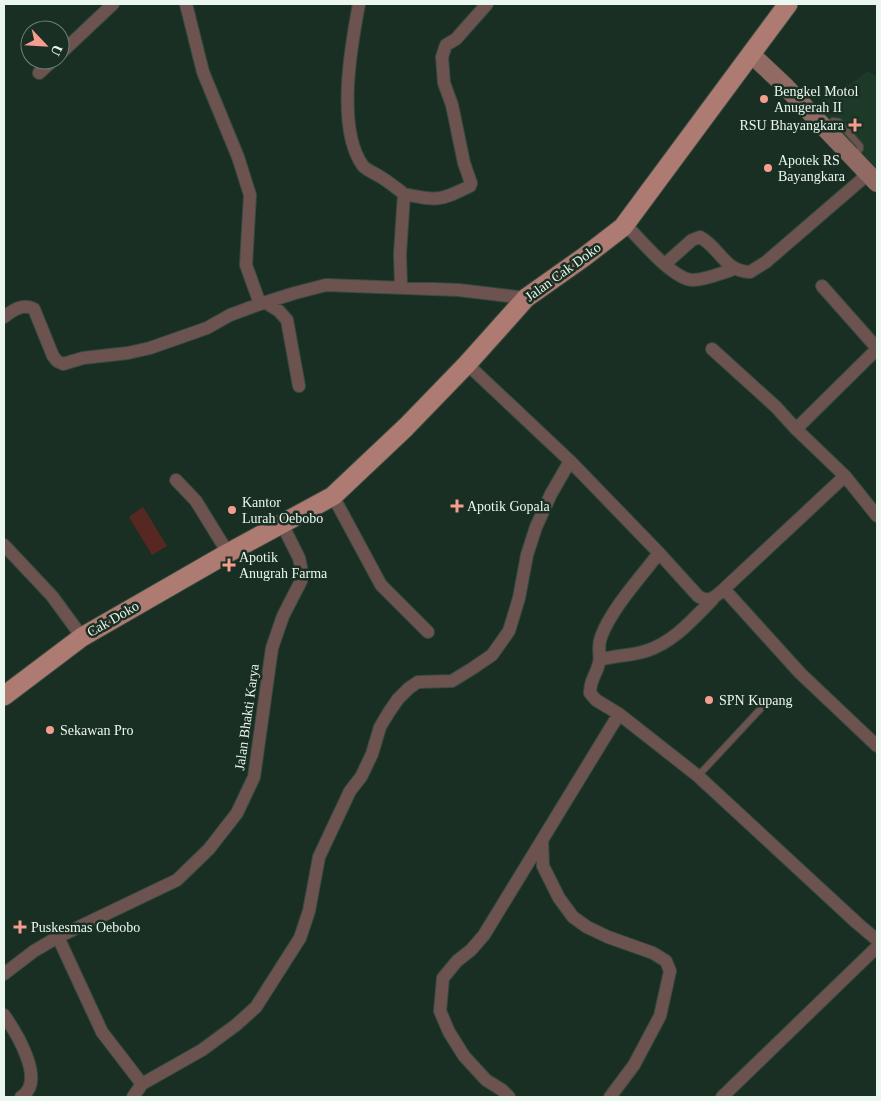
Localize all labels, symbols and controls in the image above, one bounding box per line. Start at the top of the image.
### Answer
north arrow [20,20,70,70]
text: U [47,43,65,58]
place label: Bengkel Motol Anugerah II [774,84,858,115]
marker: Bengkel Motol Anugerah II [758,93,770,105]
place label: RSU Bhayangkara [739,118,845,133]
marker: RSU Bhayangkara [848,118,862,132]
place label: Apotek RS Bayangkara [778,153,846,184]
marker: Apotek RS Bayangkara [762,162,774,174]
street label: Jalan Cak Doko [522,240,604,304]
place label: Kantor Lurah Oebobo [242,495,323,526]
place label: Apotik Gopala [467,499,551,514]
marker: Apotik Gopala [451,500,463,512]
marker: Kantor Lurah Oebobo [226,504,238,516]
place label: Apotik Anugrah Farma [239,550,328,581]
marker: Apotik Anugrah Farma [223,559,235,571]
street label: Cak Doko [84,598,142,640]
street label: Jalan Bhakti Karya [232,662,262,771]
place label: SPN Kupang [719,693,793,708]
marker: SPN Kupang [703,694,715,706]
place label: Sekawan Pro [60,723,134,738]
marker: Sekawan Pro [44,724,56,736]
marker: Puskesmas Oebobo [13,920,27,934]
place label: Puskesmas Oebobo [31,920,140,935]

